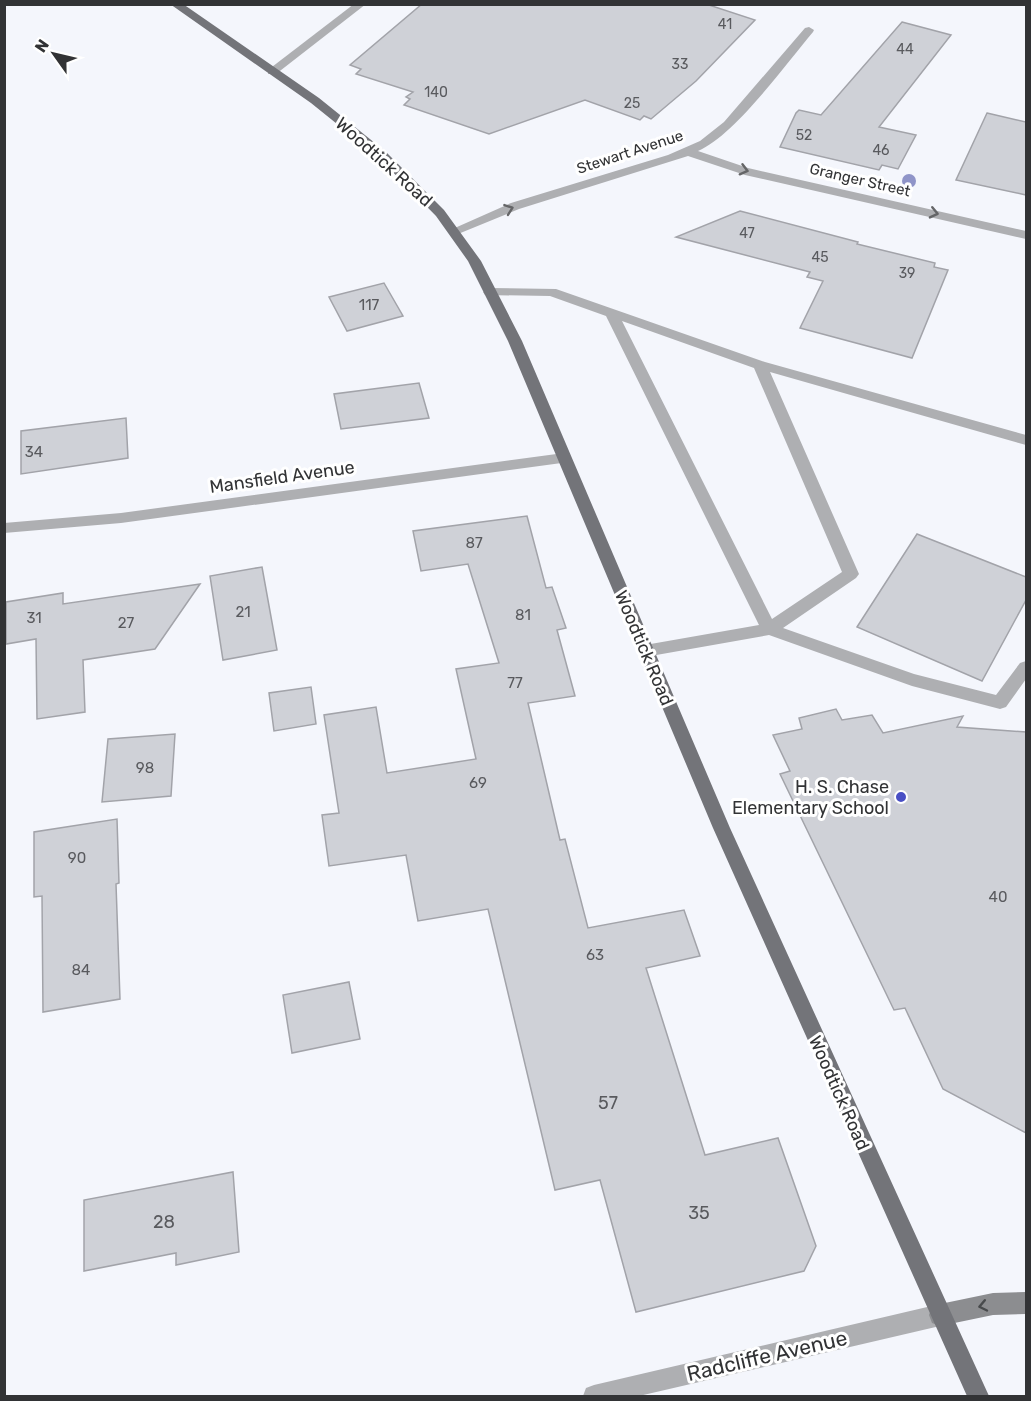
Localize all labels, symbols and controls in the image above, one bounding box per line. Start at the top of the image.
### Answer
house number: 41 [718,16,732,33]
north arrow [24,24,84,84]
text: N [31,36,53,56]
house number: 44 [896,41,914,58]
house number: 33 [672,56,688,73]
house number: 140 [424,84,448,101]
house number: 25 [624,95,640,112]
street label: Woodtick Road [331,113,437,211]
street label: Stewart Avenue [575,126,685,178]
house number: 52 [796,127,812,144]
house number: 46 [872,142,890,159]
street label: Granger Street [808,160,912,200]
one-way arrow [739,163,749,176]
one-way arrow [503,203,513,216]
one-way arrow [929,206,939,219]
house number: 47 [739,225,755,242]
house number: 45 [811,249,829,266]
house number: 39 [899,265,915,282]
house number: 117 [359,296,380,314]
house number: 34 [25,443,43,461]
street label: Mansfield Avenue [208,456,356,498]
house number: 87 [465,534,483,552]
street label: Woodtick Road [610,587,678,709]
house number: 21 [235,603,251,621]
house number: 81 [515,606,531,624]
house number: 31 [26,609,42,627]
house number: 27 [118,614,135,632]
house number: 77 [507,674,523,692]
house number: 98 [136,759,154,777]
house number: 69 [469,774,487,792]
place label: H. S. Chase Elementary School [732,776,889,819]
marker: H. S. Chase Elementary School [894,790,908,804]
house number: 90 [68,849,86,867]
house number: 40 [989,888,1007,906]
house number: 63 [586,946,604,964]
house number: 84 [72,961,90,979]
street label: Woodtick Road [804,1032,874,1154]
house number: 57 [598,1092,618,1114]
house number: 35 [688,1202,710,1224]
house number: 28 [153,1211,175,1233]
one-way arrow [978,1299,988,1312]
street label: Radcliffe Avenue [684,1325,850,1386]

